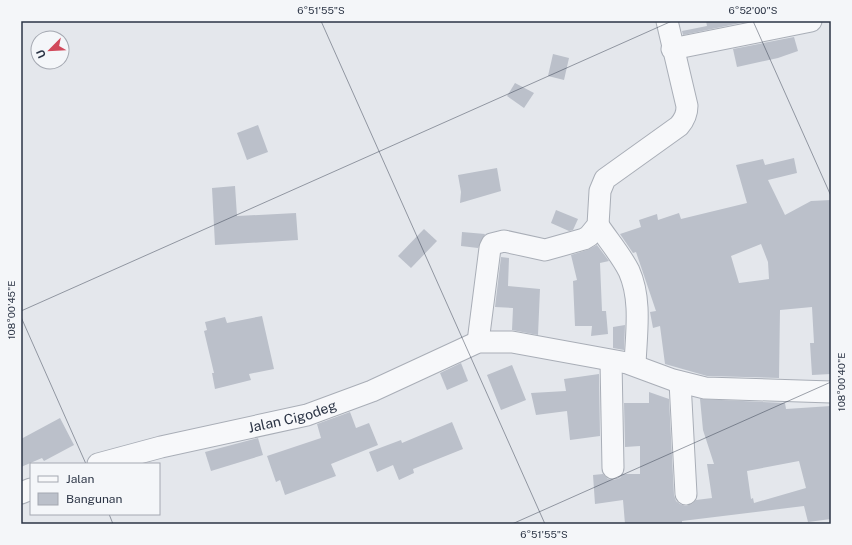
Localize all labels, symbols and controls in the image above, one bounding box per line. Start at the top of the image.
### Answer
text: 6°51'55"S [297,4,345,16]
text: 6°52'00"S [729,4,778,16]
north arrow [30,30,70,70]
text: U [34,48,48,60]
text: 108°00'45"E [5,281,17,339]
text: 108°00'40"E [835,353,847,411]
street label: Jalan Cigodeg [246,397,339,436]
legend [30,463,160,515]
text: Jalan [66,472,95,486]
text: Bangunan [66,492,122,506]
text: 6°51'55"S [520,528,568,540]

